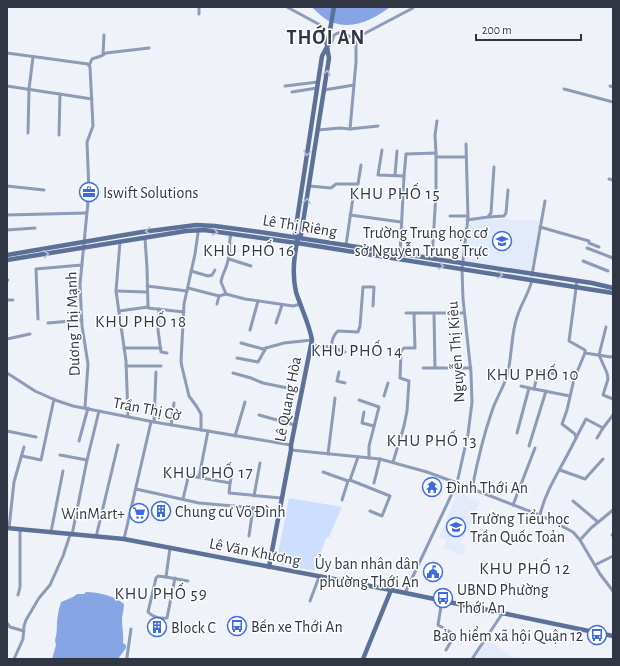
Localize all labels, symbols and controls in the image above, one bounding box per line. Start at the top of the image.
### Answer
scale bar [476,16,581,42]
district label: THỚI AN [287,24,366,48]
text: 200 m [482,24,512,36]
one-way arrow [322,70,331,76]
one-way arrow [303,150,312,156]
office icon: Iswift Solutions [78,181,100,203]
district label: KHU PHỐ 15 [349,182,441,202]
place label: Iswift Solutions [103,185,198,201]
one-way arrow [302,198,311,204]
street label: Lê Thị Riêng [261,212,338,240]
place label: Trường Trung học cơ sở Nguyễn Trung Trực [355,225,488,260]
one-way arrow [145,226,151,235]
one-way arrow [212,227,219,236]
school or university icon: Trường Trung học cơ sở Nguyễn Trung Trực [491,230,513,252]
district label: KHU PHỐ 16 [203,239,295,259]
one-way arrow [43,250,49,259]
one-way arrow [438,261,444,270]
one-way arrow [497,270,503,279]
street label: Dương Thị Mạnh [63,271,83,376]
street label: Nguyễn Thị Kiêu [442,301,469,403]
district label: KHU PHỐ 18 [95,310,187,330]
district label: KHU PHỐ 14 [311,339,403,359]
street label: Lê Quang Hòa [272,355,305,443]
district label: KHU PHỐ 10 [487,363,579,383]
street label: Trần Thị Cờ [112,395,183,424]
district label: KHU PHỐ 13 [386,429,478,449]
district label: KHU PHỐ 17 [162,461,254,481]
temple icon: Đình Thới An [421,476,443,498]
place label: Đình Thới An [446,480,528,496]
building icon: Chung cư Võ Đình [150,500,172,522]
supermarket icon: WinMart+ [128,502,150,524]
place label: Chung cư Võ Đình [175,504,286,520]
place label: WinMart+ [61,506,125,522]
place label: Trường Tiểu học Trần Quốc Toản [470,509,569,546]
school or university icon: Trường Tiểu học Trần Quốc Toản [445,516,467,538]
street label: Lê Văn Khương [208,535,302,569]
place label: Ủy ban nhân dân phường Thới An [315,554,419,590]
district label: KHU PHỐ 12 [479,557,571,577]
public building icon: Ủy ban nhân dân phường Thới An [422,561,444,583]
district label: KHU PHỐ 59 [114,582,208,602]
place label: UBND Phường Thới An [457,582,549,616]
bus stop icon: UBND Phường Thới An [432,587,454,609]
bus stop icon: Bến xe Thới An [226,615,248,637]
building icon: Block C [146,616,168,638]
place label: Bến xe Thới An [251,619,343,635]
place label: Block C [171,620,216,636]
bus stop icon: Bảo hiểm xã hội Quận 12 [586,624,608,646]
place label: Bảo hiểm xã hội Quận 12 [433,626,583,645]

